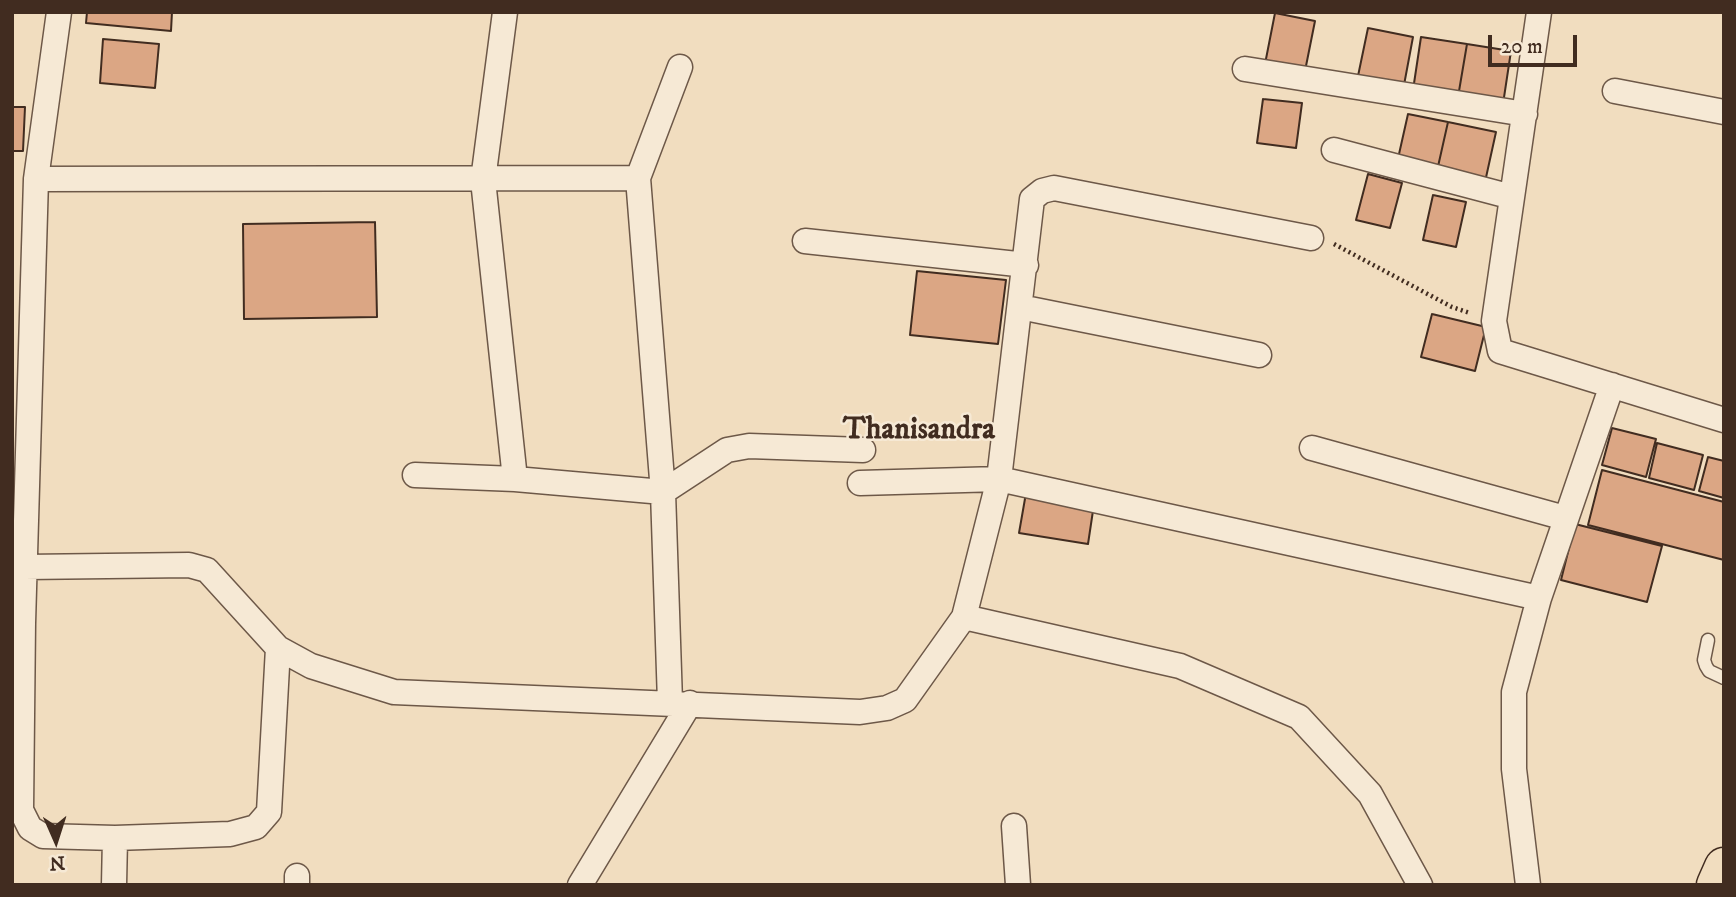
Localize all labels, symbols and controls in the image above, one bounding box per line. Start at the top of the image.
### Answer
scale bar [1491,21,1580,65]
text: 20 m [1501,34,1543,60]
district label: Thanisandra [843,414,995,450]
north arrow [21,806,91,876]
text: N [49,851,66,874]

